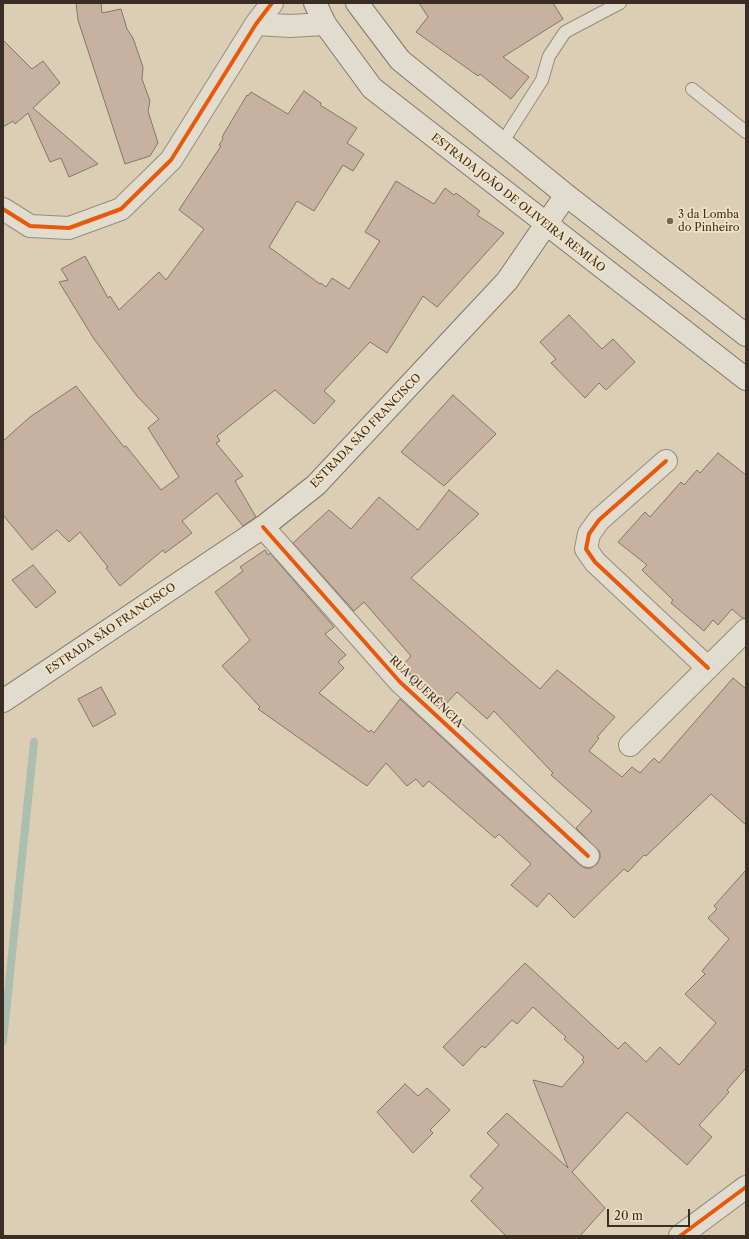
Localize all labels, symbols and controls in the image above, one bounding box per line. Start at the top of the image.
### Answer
street label: ESTRADA JOÃO DE OLIVEIRA REMIÃO [428,131,608,275]
place label: 3 da Lomba do Pinheiro [678,208,740,234]
marker: 3 da Lomba do Pinheiro [665,216,675,226]
street label: ESTRADA SÃO FRANCISCO [308,371,424,491]
street label: ESTRADA SÃO FRANCISCO [44,581,178,677]
street label: RUA QUERÊNCIA [386,653,466,731]
scale bar [609,1201,692,1227]
text: 20 m [614,1208,643,1223]

